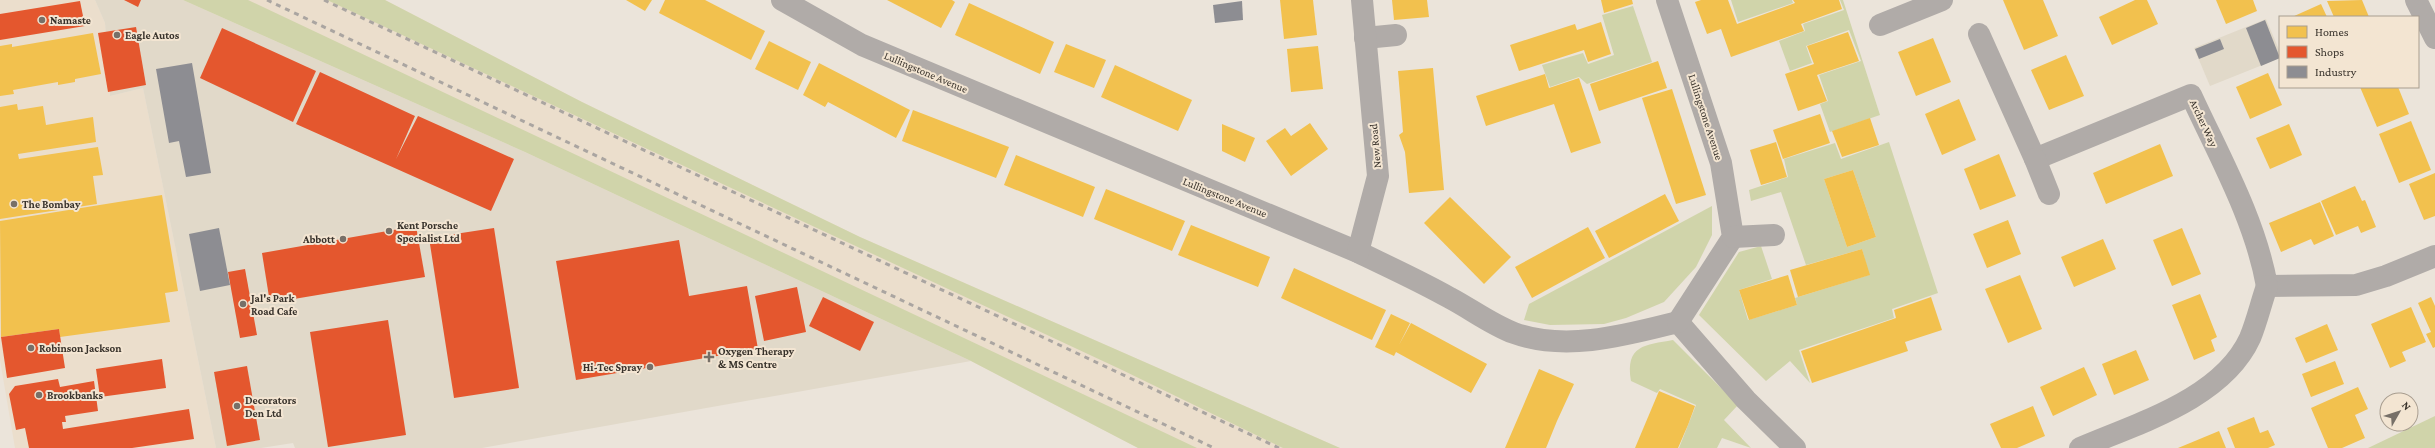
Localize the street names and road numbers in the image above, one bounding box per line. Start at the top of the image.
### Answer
street label: Lullingstone Avenue [882,49,970,96]
street label: Lullingstone Avenue [1685,73,1726,162]
street label: Archer Way [2187,97,2221,150]
street label: New Road [1367,123,1383,169]
street label: Lullingstone Avenue [1181,175,1269,220]

